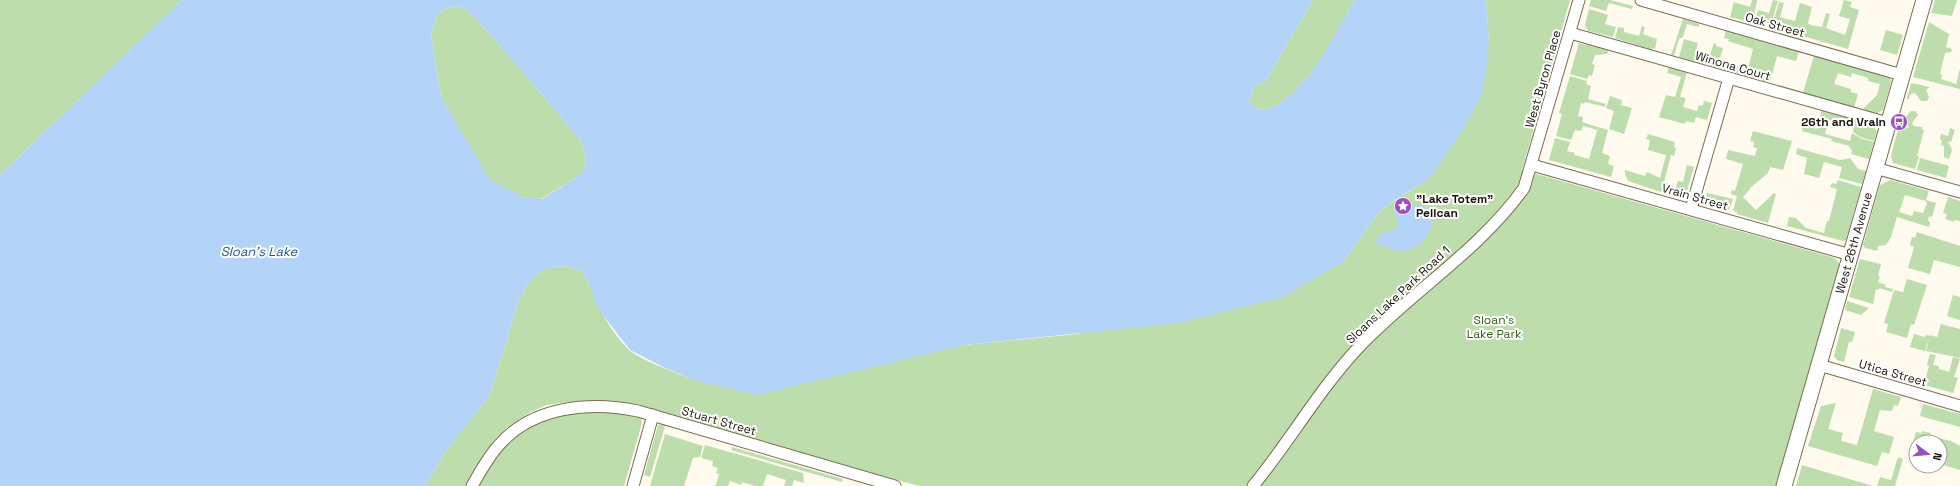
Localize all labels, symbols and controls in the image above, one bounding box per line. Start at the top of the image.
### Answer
street label: Oak Street [1743,9,1807,41]
street label: West Byron Place [1521,28,1565,130]
street label: Winona Court [1693,48,1773,84]
bus stop icon: 26th and Vrain [1889,112,1909,132]
place label: 26th and Vrain [1801,114,1886,130]
street label: Vrain Street [1660,180,1730,214]
street label: West 26th Avenue [1832,190,1876,296]
place label: "Lake Totem" Pelican [1416,191,1493,221]
place icon: "Lake Totem" Pelican [1393,196,1413,216]
water label: Sloan's Lake [221,243,299,260]
street label: Sloans Lake Park Road 1 [1343,243,1453,347]
park label: Sloan's Lake Park [1467,312,1522,342]
street label: Utica Street [1857,356,1929,390]
street label: Stuart Street [680,403,758,439]
north arrow [1908,434,1948,474]
text: N [1930,451,1945,462]

